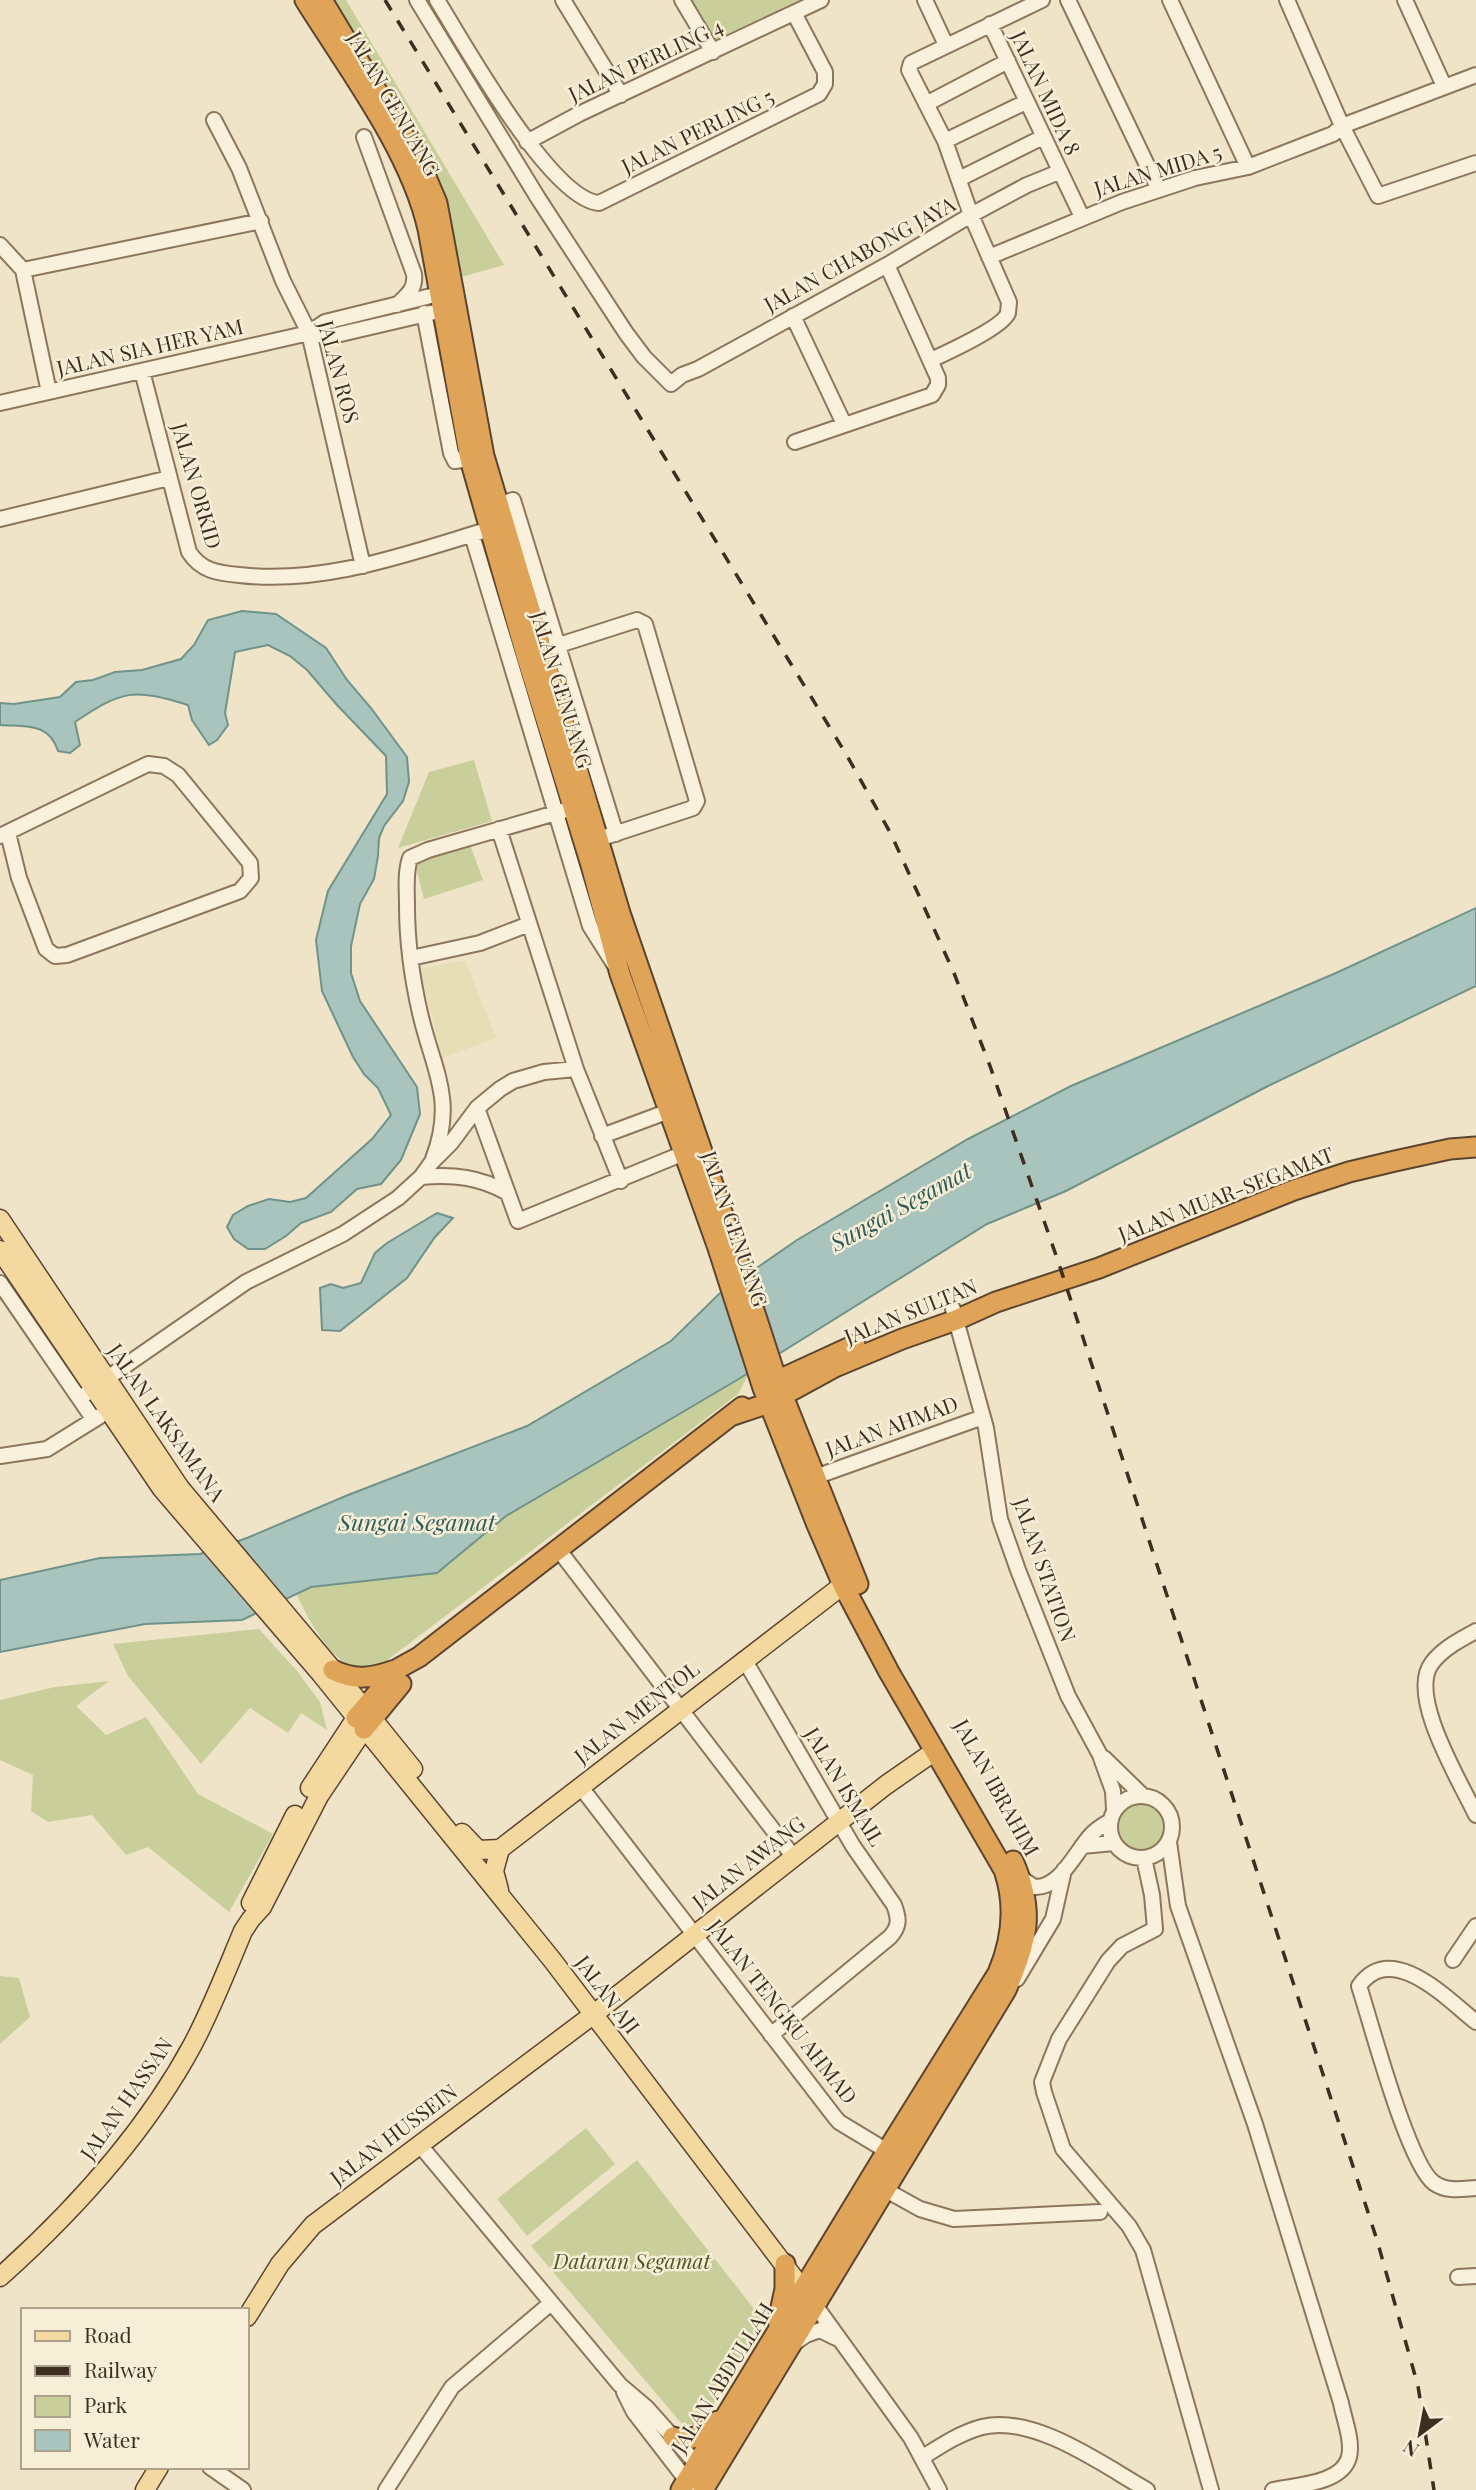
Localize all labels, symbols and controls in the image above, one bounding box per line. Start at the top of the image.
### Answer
street label: JALAN PERLING 4 [562,11,727,108]
street label: JALAN GENUANG [341,25,448,181]
street label: JALAN MIDA 8 [1005,25,1088,159]
street label: JALAN PERLING 5 [615,81,778,180]
street label: JALAN MIDA 5 [1089,136,1225,202]
street label: JALAN CHABONG JAYA [758,189,960,318]
street label: JALAN SIA HER YAM [53,311,246,381]
street label: JALAN ROS [313,316,367,426]
street label: JALAN ORKID [166,418,229,552]
street label: JALAN GENUANG [525,606,600,772]
street label: JALAN MUAR-SEGAMAT [1113,1139,1337,1248]
street label: JALAN GENUANG [696,1146,776,1310]
water label: Sungai Segamat [823,1153,978,1258]
street label: JALAN SULTAN [839,1271,981,1350]
street label: JALAN LAKSAMANA [102,1337,233,1507]
street label: JALAN AHMAD [820,1388,961,1462]
street label: JALAN STATION [1008,1493,1084,1645]
water label: Sungai Segamat [337,1506,497,1537]
street label: JALAN MENTOL [567,1654,704,1770]
street label: JALAN IBRAHIM [948,1713,1047,1860]
street label: JALAN ISMAIL [799,1721,892,1850]
street label: JALAN AWANG [685,1808,810,1915]
street label: JALAN TENGKU AHMAD [702,1912,864,2109]
street label: JALAN AJI [569,1948,647,2039]
street label: JALAN HASSAN [72,2031,178,2166]
street label: JALAN HUSSEIN [323,2076,462,2191]
park label: Dataran Segamat [552,2246,712,2274]
street label: JALAN ABDULLAH [663,2296,779,2458]
legend [21,2308,248,2469]
text: Road [84,2320,132,2348]
text: Railway [84,2355,158,2383]
text: Park [84,2390,128,2418]
north arrow [1385,2399,1455,2469]
text: Water [83,2425,140,2453]
text: N [1398,2434,1423,2464]

